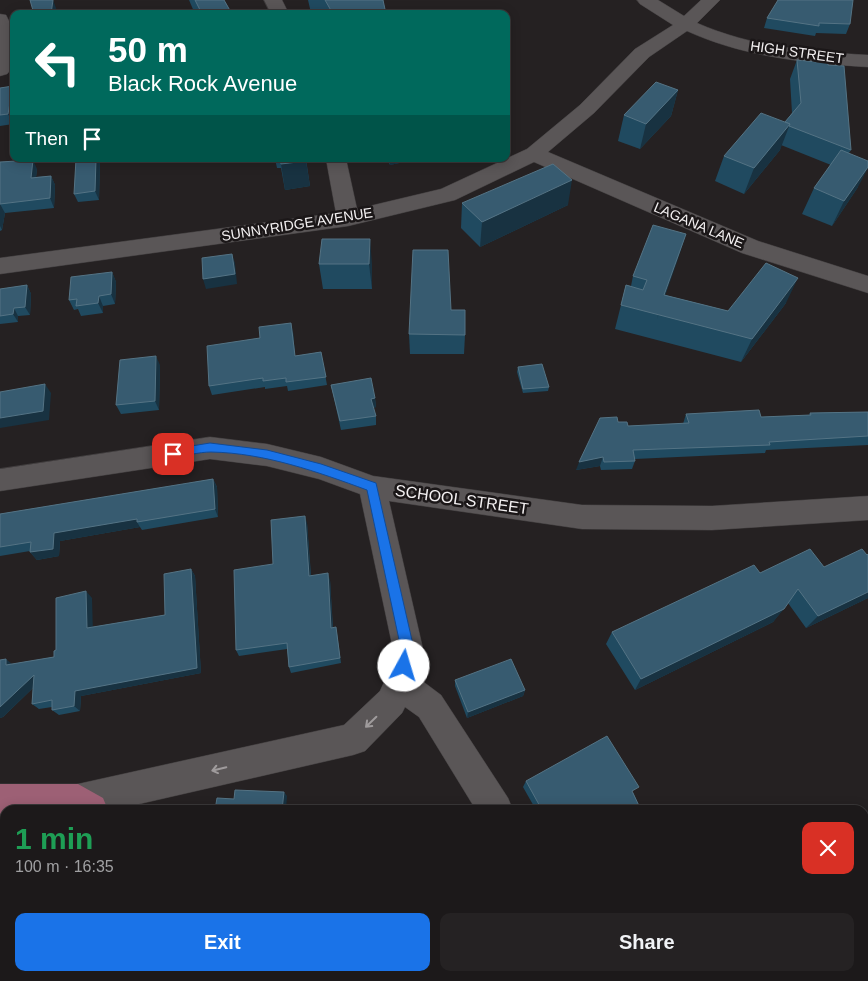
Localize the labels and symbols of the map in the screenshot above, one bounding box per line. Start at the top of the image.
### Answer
street label: HIGH STREET [749,38,845,67]
street label: LAGANA LANE [651,199,747,251]
street label: SUNNYRIDGE AVENUE [220,204,374,244]
pin [152,433,194,475]
street label: SCHOOL STREET [394,482,530,517]
position arrow [377,639,429,691]
one-way arrow [365,716,377,728]
one-way arrow [211,765,227,774]

